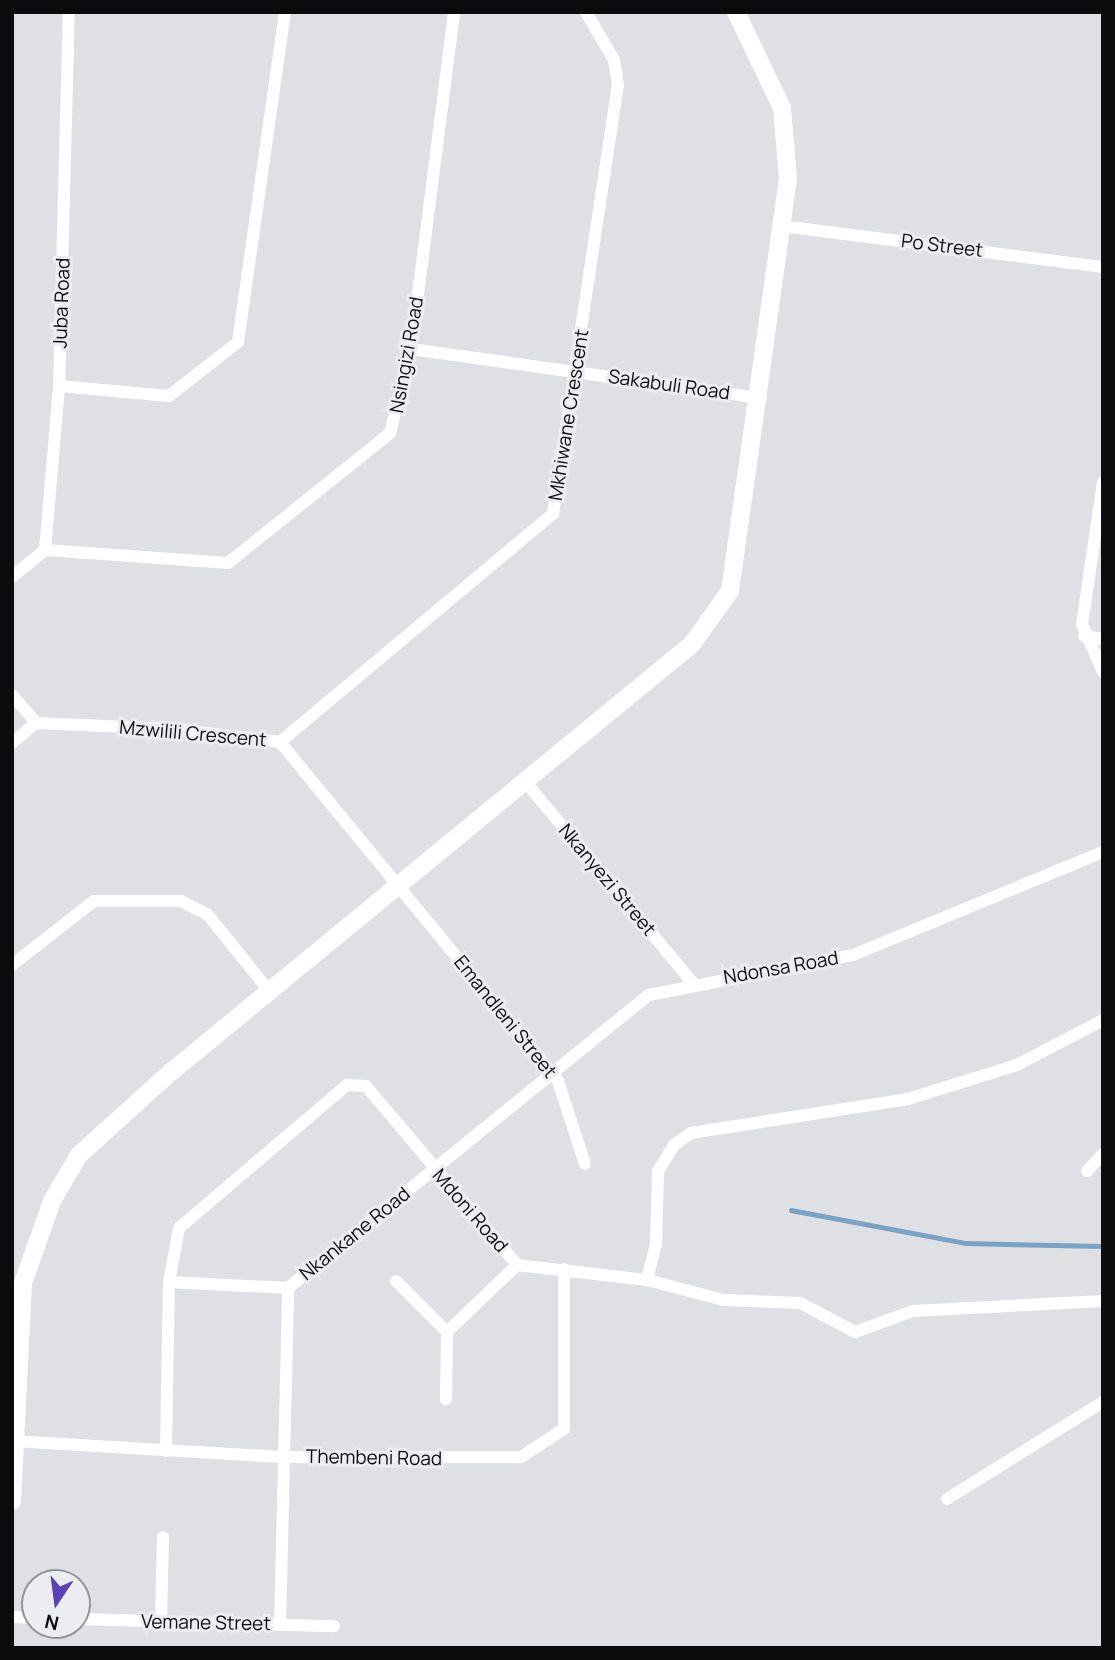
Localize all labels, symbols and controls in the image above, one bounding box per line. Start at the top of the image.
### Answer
street label: Po Street [900,230,984,262]
street label: Juba Road [49,257,75,349]
street label: Nsingizi Road [386,295,428,415]
street label: Mkhiwane Crescent [544,328,594,502]
street label: Sakabuli Road [607,365,731,405]
street label: Mzwilili Crescent [118,716,268,752]
street label: Nkanyezi Street [554,820,660,940]
street label: Ndonsa Road [722,947,840,989]
street label: Emandleni Street [449,951,561,1083]
street label: Mdoni Road [428,1165,512,1257]
street label: Nkankane Road [295,1183,415,1285]
street label: Thembeni Road [306,1445,442,1471]
north arrow [21,1569,91,1639]
text: N [42,1608,61,1637]
street label: Vemane Street [141,1610,271,1636]

